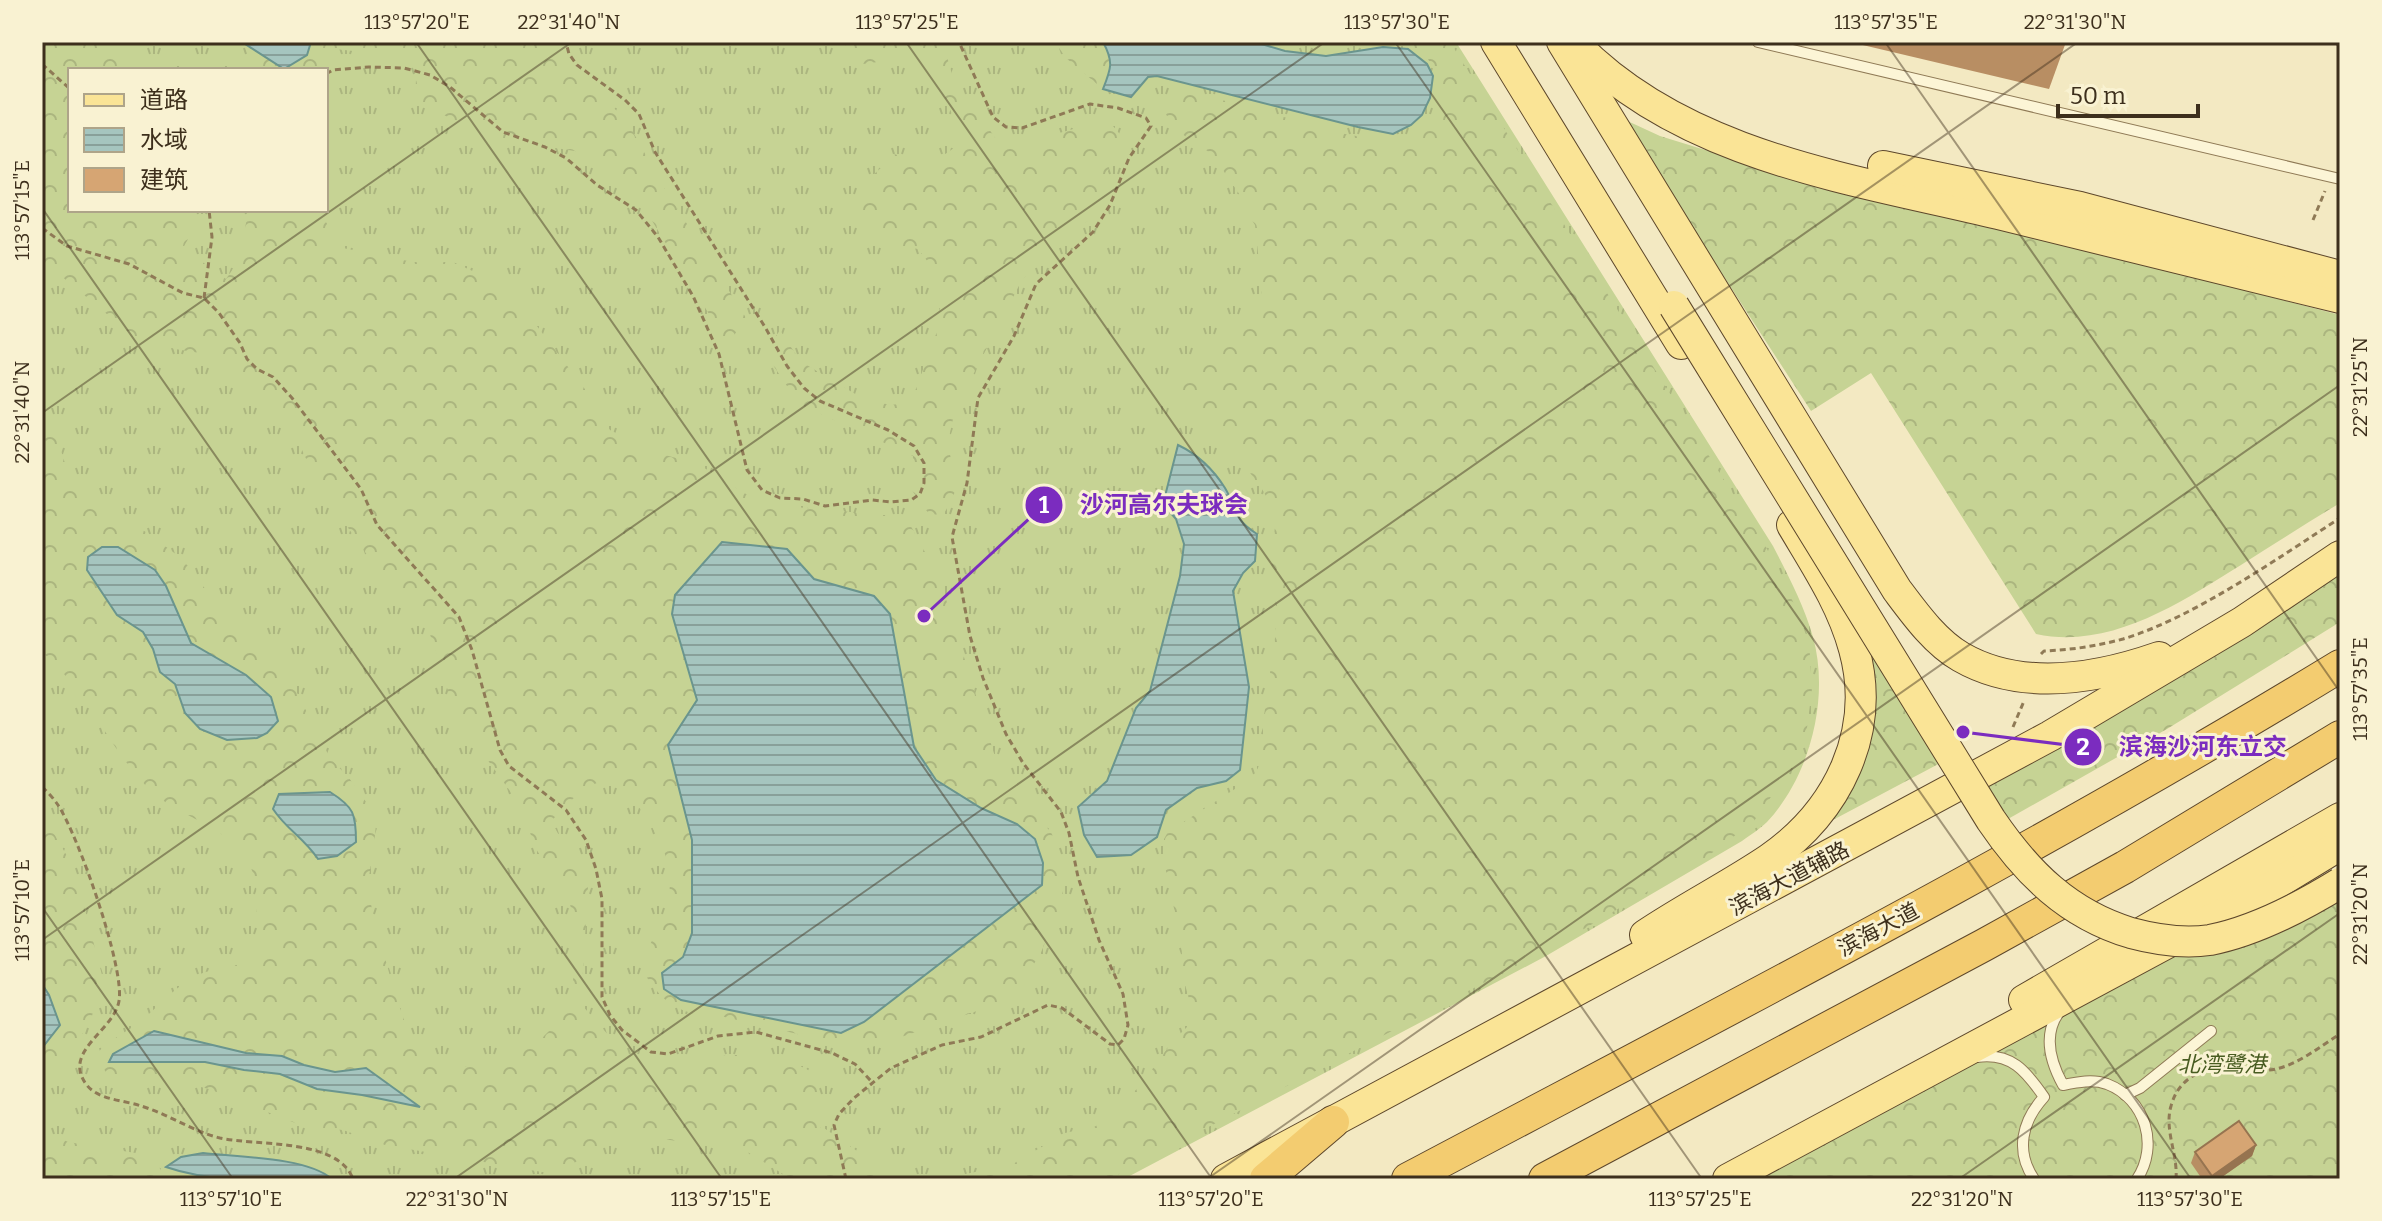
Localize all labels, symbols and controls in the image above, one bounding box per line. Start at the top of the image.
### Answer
text: 113°57'20"E [364,10,470,34]
text: 22°31'40"N [518,10,621,34]
text: 113°57'25"E [855,10,959,34]
text: 113°57'30"E [1344,10,1450,34]
text: 113°57'35"E [1834,10,1938,34]
text: 22°31'30"N [2024,10,2126,34]
legend [68,68,328,212]
scale bar [2058,68,2198,118]
text: 50 m [2070,82,2126,110]
text: 道路 [140,86,188,114]
text: 水域 [140,126,188,154]
text: 113°57'15"E [10,160,34,260]
text: 建筑 [140,166,188,194]
text: 22°31'25"N [2348,337,2372,437]
text: 22°31'40"N [10,360,34,463]
callout: 沙河高尔夫球会 [1024,481,1264,529]
text: 1 [1039,491,1050,519]
text: 沙河高尔夫球会 [1080,491,1248,519]
text: 113°57'35"E [2348,637,2372,741]
callout: 滨海沙河东立交 [2063,723,2303,771]
text: 2 [2076,733,2090,761]
text: 滨海沙河东立交 [2119,733,2287,761]
street label: 滨海大道辅路 [1725,836,1854,921]
text: 113°57'10"E [10,859,34,961]
text: 22°31'20"N [2348,863,2372,965]
street label: 滨海大道 [1833,897,1923,962]
park label: 北湾鹭港 [2178,1051,2269,1078]
text: 113°57'10"E [180,1187,282,1211]
text: 22°31'30"N [406,1187,508,1211]
text: 113°57'15"E [671,1187,771,1211]
text: 113°57'20"E [1158,1187,1264,1211]
text: 113°57'25"E [1648,1187,1752,1211]
text: 22°31'20"N [1911,1187,2013,1211]
text: 113°57'30"E [2137,1187,2243,1211]

